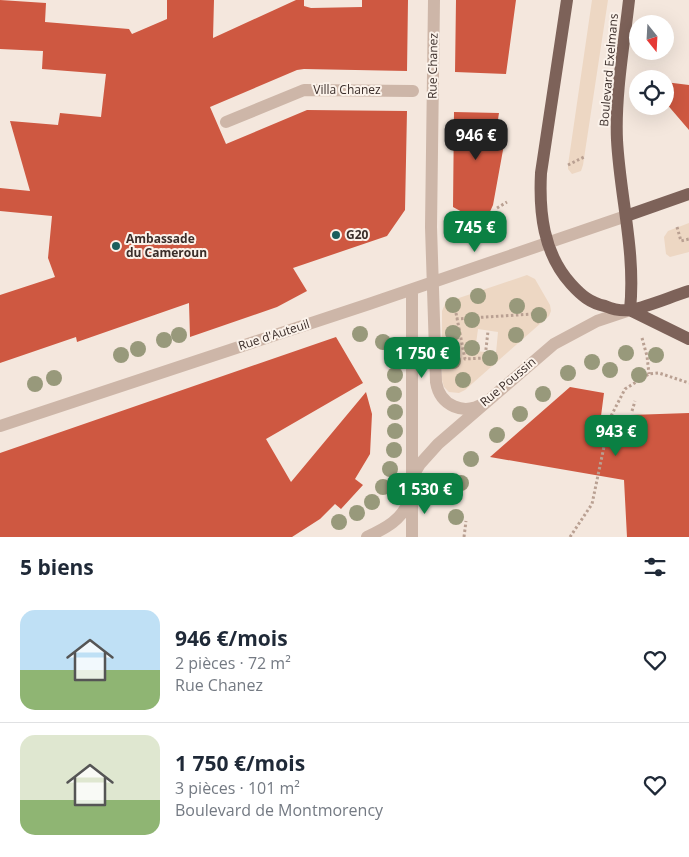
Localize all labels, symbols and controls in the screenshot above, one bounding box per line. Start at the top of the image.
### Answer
street label: Boulevard Exelmans [595,12,622,127]
north arrow [629,15,674,60]
map controls [629,15,674,115]
street label: Rue Chanez [423,33,442,99]
button: locate [629,70,674,115]
street label: Villa Chanez [313,81,381,98]
pin: 946 € [441,119,511,161]
text: 946 € [456,124,496,146]
pin: 745 € [440,210,510,253]
text: 745 € [455,216,495,238]
place label: G20 [346,226,369,243]
marker: G20 [330,229,342,241]
place label: Ambassade du Cameroun [126,230,207,261]
marker: Ambassade du Cameroun [110,240,122,252]
street label: Rue d'Auteuil [236,315,312,354]
pin: 1 750 € [376,336,468,379]
text: 1 750 € [395,342,449,364]
street label: Rue Poussin [476,353,539,410]
pin: 943 € [581,414,651,457]
text: 943 € [596,420,636,442]
pin: 1 530 € [379,472,471,515]
text: 1 530 € [398,478,452,500]
text: 5 biens [20,553,94,581]
icon: filters [641,553,669,581]
text: 946 €/mois [175,624,288,652]
icon: home [60,630,120,690]
icon: heart [641,646,669,674]
text: 2 pièces · 72 m² [175,652,291,674]
text: Rue Chanez [175,674,263,696]
text: 1 750 €/mois [175,749,305,777]
icon: home [60,755,120,815]
icon: heart [641,771,669,799]
text: 3 pièces · 101 m² [175,777,300,799]
text: Boulevard de Montmorency [175,799,383,821]

